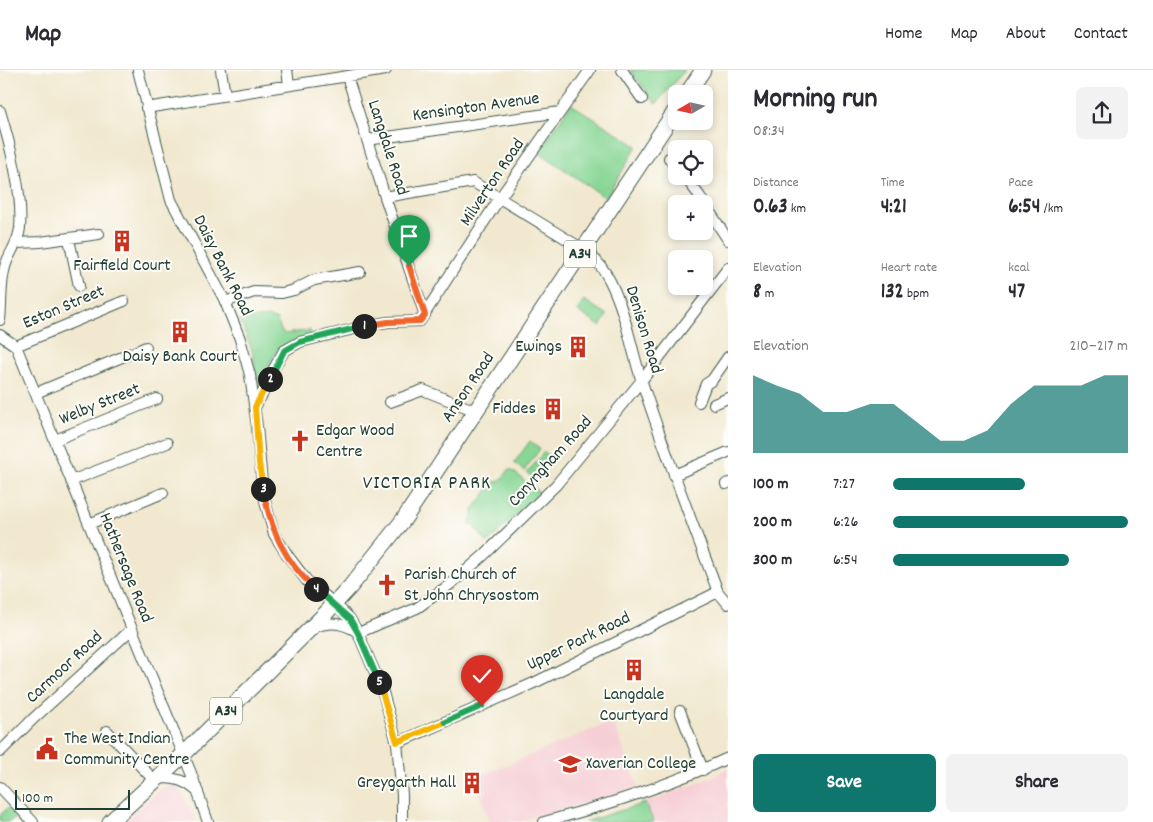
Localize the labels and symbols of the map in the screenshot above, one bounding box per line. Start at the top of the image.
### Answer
north arrow [668,85,712,130]
street label: Kensington Avenue [411,87,541,129]
street label: Langdale Road [360,97,414,199]
street label: Milverton Road [454,134,532,232]
street label: Daisy Bank Road [186,211,258,321]
pin [388,215,430,266]
building icon: Fairfield Court [109,228,135,254]
road number: A34 [564,240,596,268]
place label: Fairfield Court [73,254,171,279]
street label: Eston Street [19,279,109,336]
street label: Denison Road [618,283,668,377]
pin: 1 [352,314,376,338]
building icon: Daisy Bank Court [167,319,193,345]
building icon: Ewings [565,334,591,360]
place label: Ewings [515,335,562,360]
place label: Daisy Bank Court [123,345,238,370]
street label: Anson Road [436,348,502,428]
pin: 2 [258,366,282,392]
street label: Welby Street [56,377,145,433]
building icon: Fiddes [540,396,566,422]
place label: Fiddes [492,397,536,422]
street label: Conyngham Road [503,411,599,513]
place label: Edgar Wood Centre [316,419,395,465]
church icon: Edgar Wood Centre [287,428,313,454]
district label: VICTORIA PARK [363,470,491,498]
pin: 3 [250,476,276,502]
street label: Hathersage Road [92,509,158,627]
place label: Parish Church of St John Chrysostom [404,563,539,609]
church icon: Parish Church of St John Chrysostom [374,572,400,598]
pin: 4 [304,576,328,602]
street label: Upper Park Road [523,606,635,678]
street label: Carmoor Road [21,626,109,710]
pin [461,655,503,706]
building icon: Langdale Courtyard [621,657,647,683]
pin: 5 [366,670,392,694]
place label: Langdale Courtyard [600,683,668,729]
road number: A34 [210,697,242,724]
place label: The West Indian Community Centre [64,727,190,773]
public building icon: The West Indian Community Centre [34,736,60,762]
school or university icon: Xaverian College [557,751,583,777]
place label: Xaverian College [586,752,696,777]
building icon: Greygarth Hall [459,770,485,796]
place label: Greygarth Hall [357,771,457,796]
scale bar [15,787,130,810]

